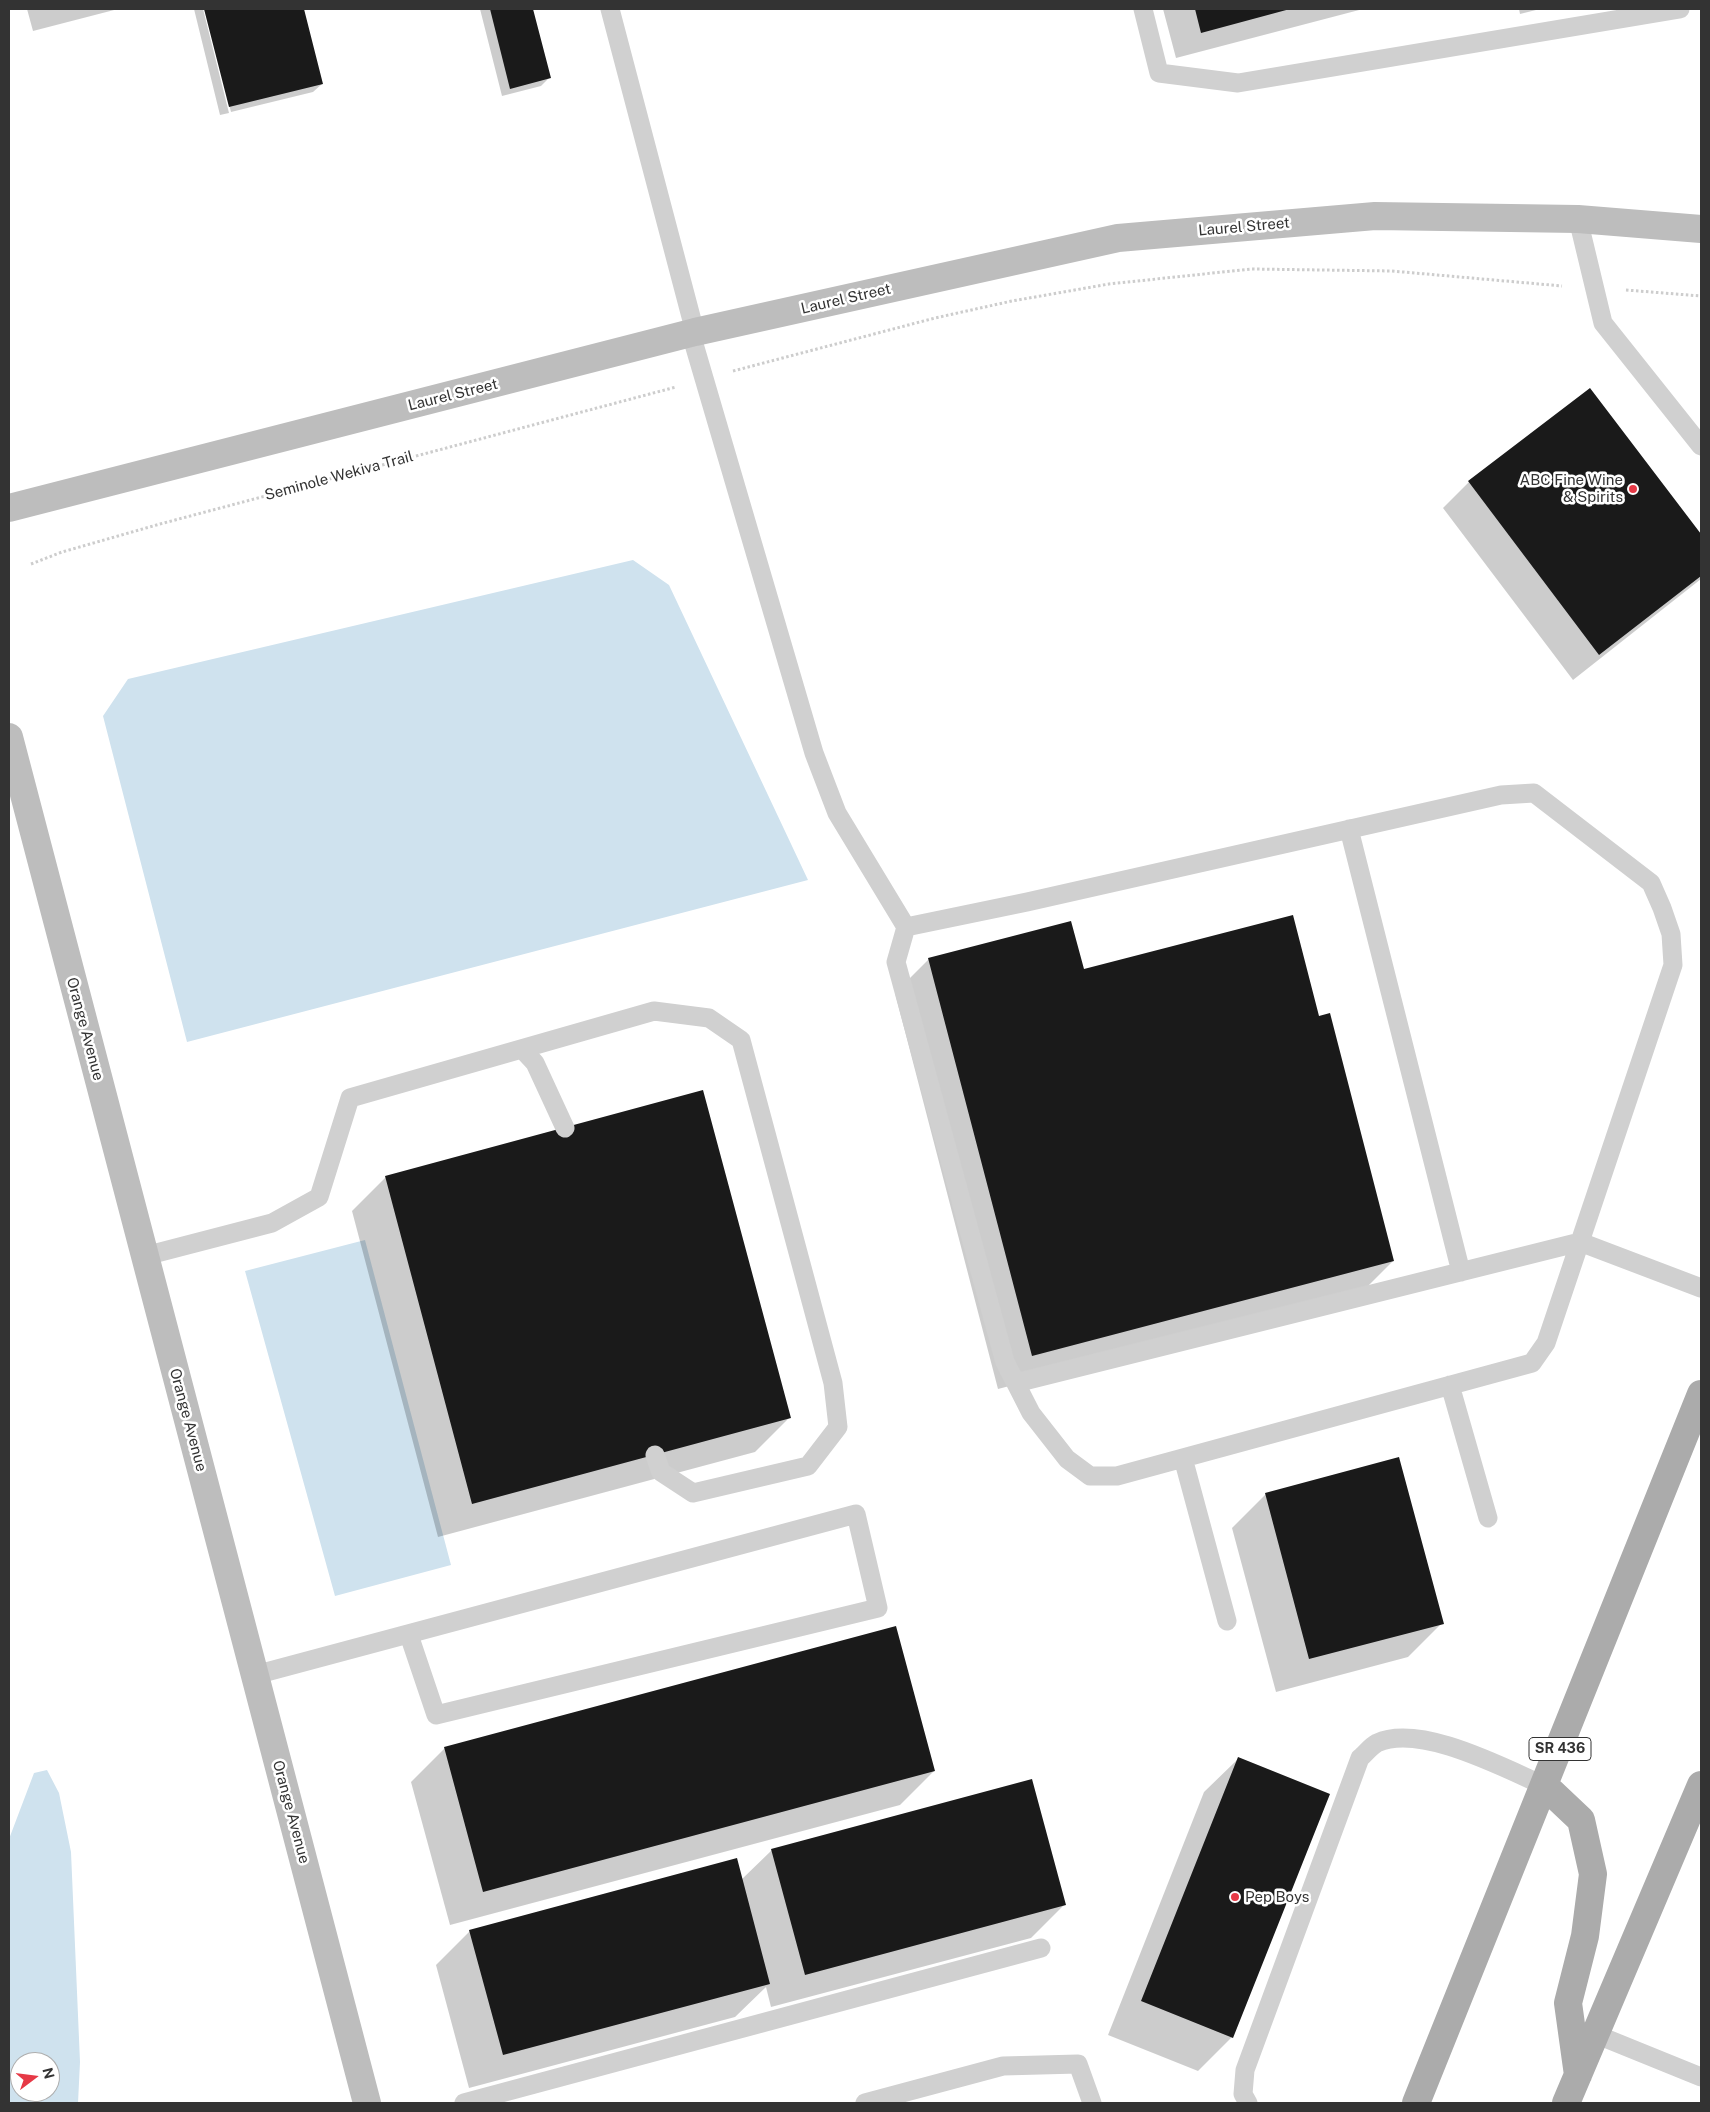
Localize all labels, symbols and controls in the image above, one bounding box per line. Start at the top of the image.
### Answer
street label: Laurel Street [1198,214,1290,240]
street label: Laurel Street [799,280,893,318]
street label: Laurel Street [406,375,500,415]
street label: Seminole Wekiva Trail [263,448,415,504]
place label: ABC Fine Wine & Spirits [1520,471,1623,506]
marker: ABC Fine Wine & Spirits [1627,483,1639,495]
street label: Orange Avenue [63,975,107,1083]
street label: Orange Avenue [166,1366,210,1474]
road number: SR 436 [1529,1738,1591,1760]
street label: Orange Avenue [269,1758,313,1866]
place label: Pep Boys [1245,1888,1309,1906]
marker: Pep Boys [1229,1891,1241,1903]
north arrow [10,2052,60,2102]
text: N [39,2066,58,2081]

